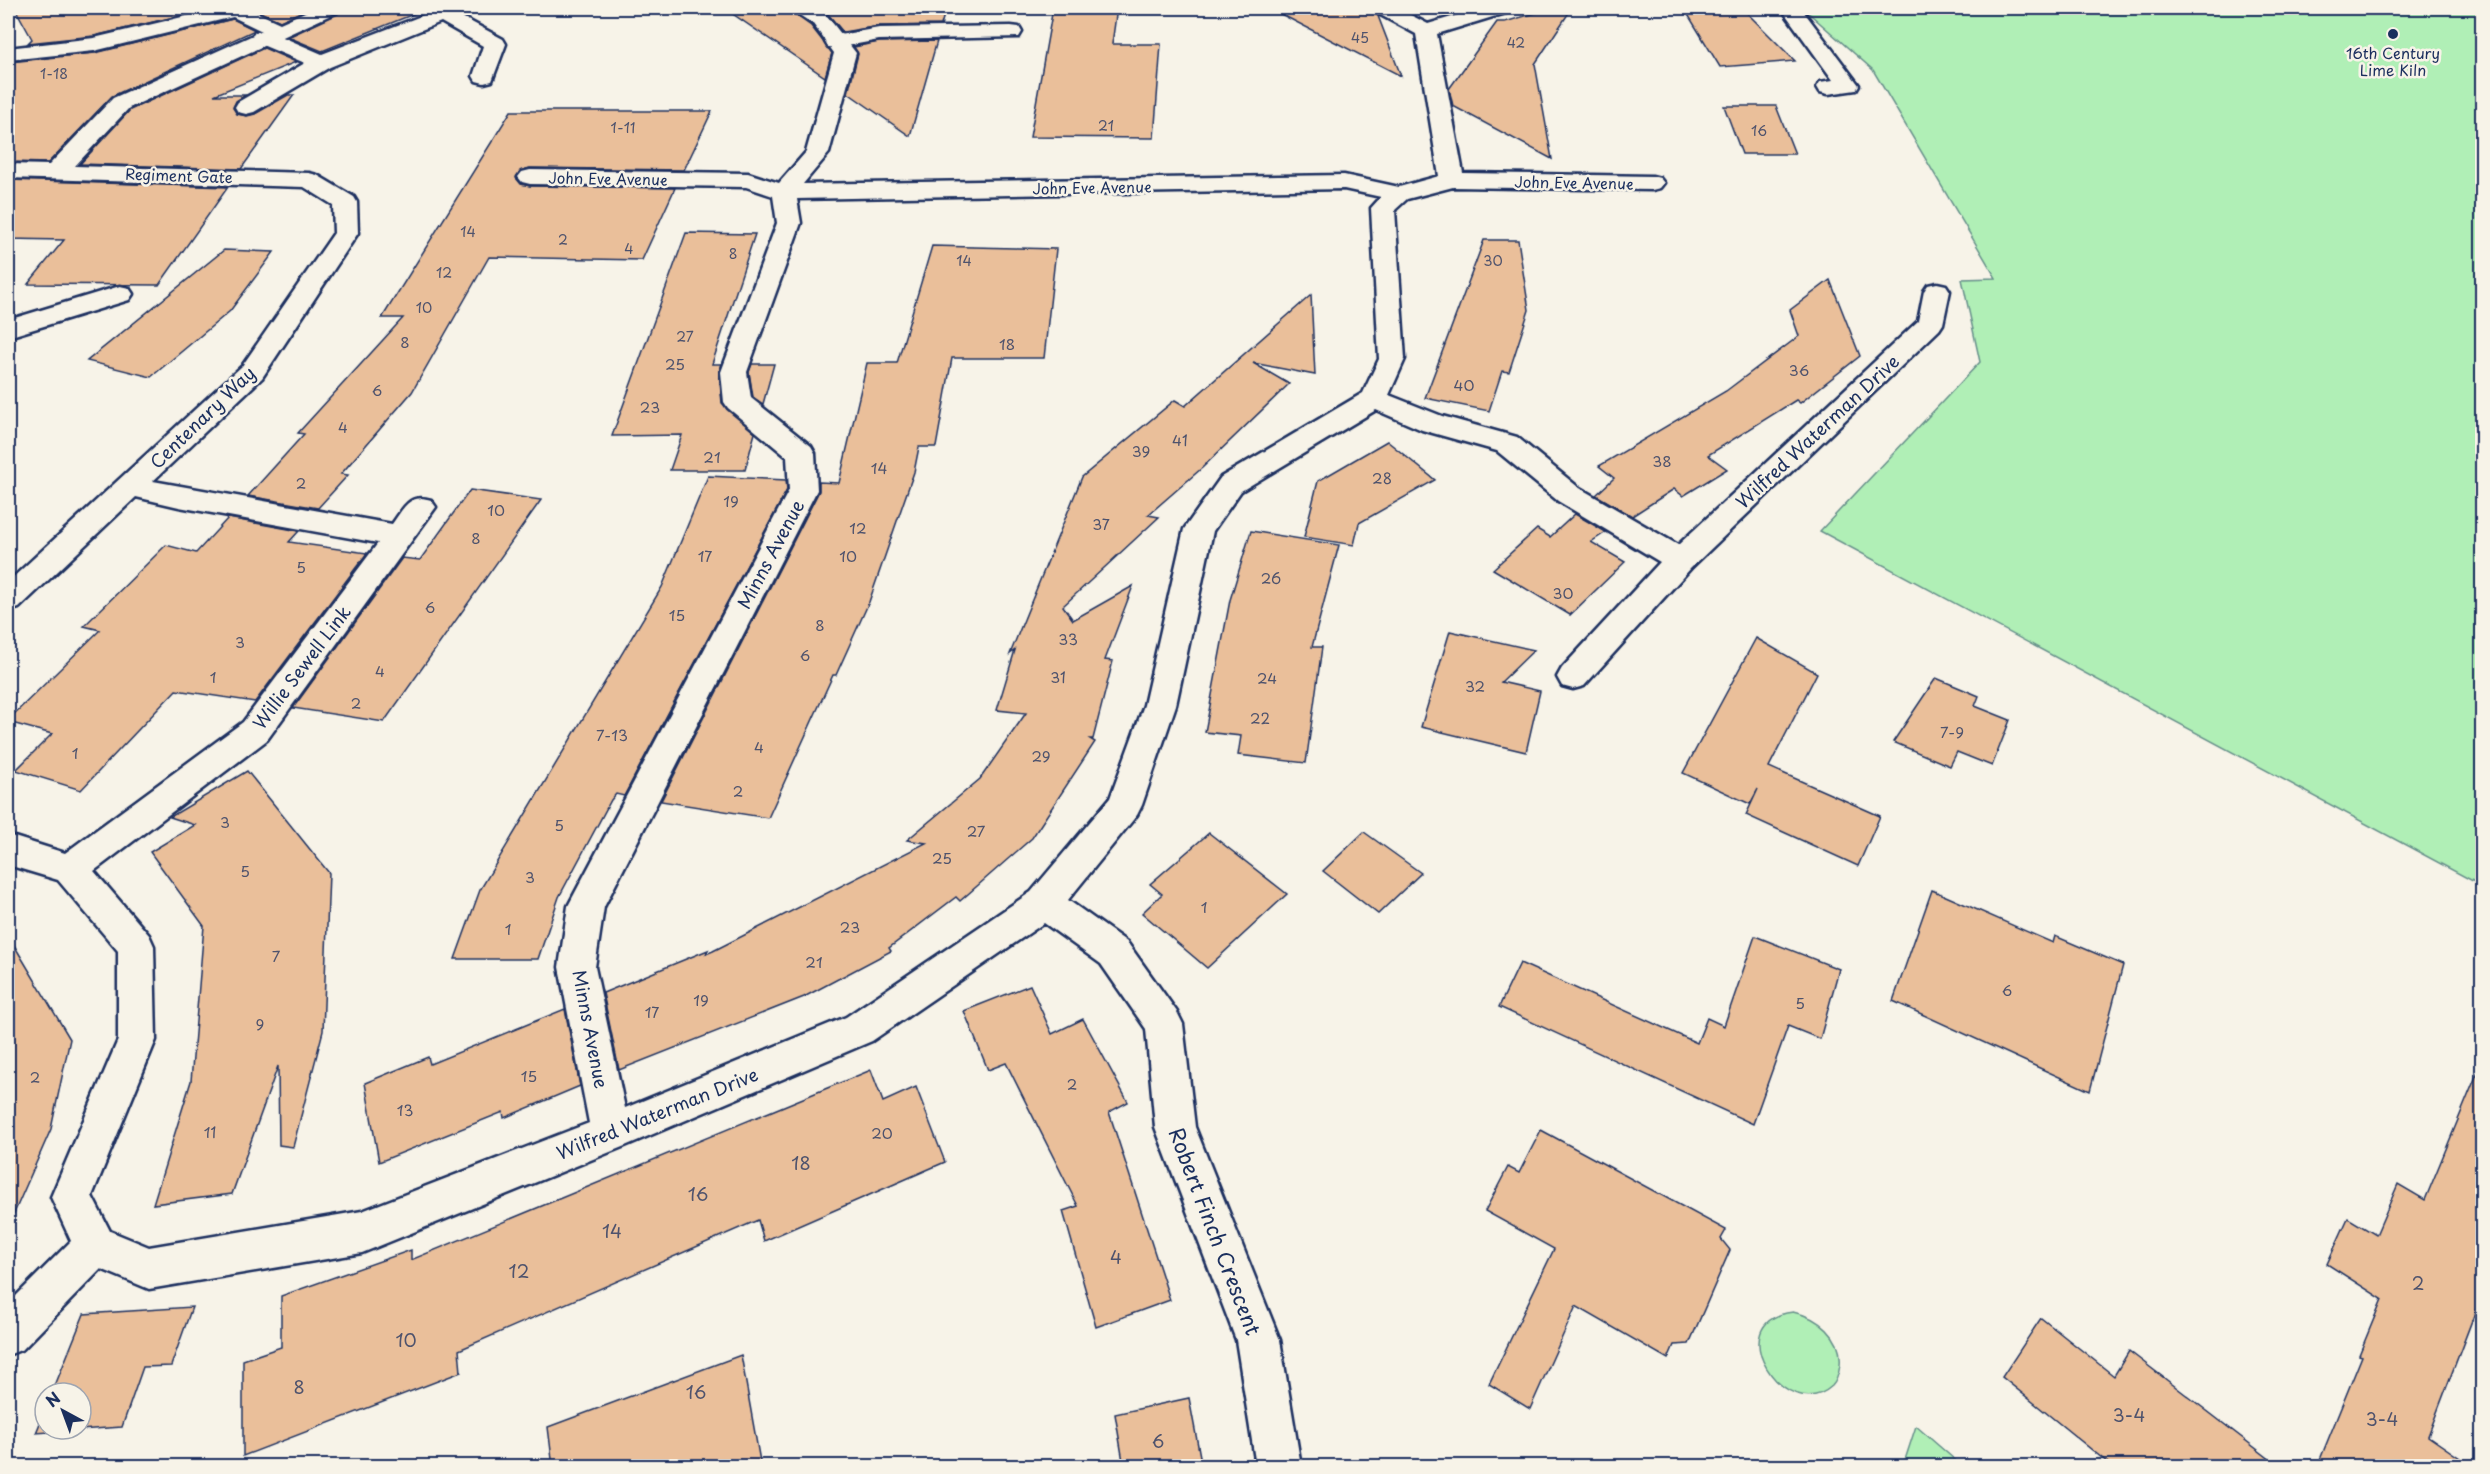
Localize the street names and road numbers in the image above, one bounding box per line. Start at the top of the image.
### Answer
street label: Regiment Gate [125,162,233,188]
street label: John Eve Avenue [548,165,668,191]
street label: John Eve Avenue [1514,169,1634,195]
street label: John Eve Avenue [1032,174,1152,200]
street label: Wilfred Waterman Drive [1729,348,1905,514]
street label: Centenary Way [143,360,261,474]
street label: Minns Avenue [730,494,810,613]
street label: Willie Sewell Link [245,599,357,735]
street label: Minns Avenue [566,967,616,1091]
street label: Wilfred Waterman Drive [552,1060,762,1166]
street label: Robert Finch Crescent [1162,1123,1270,1339]

